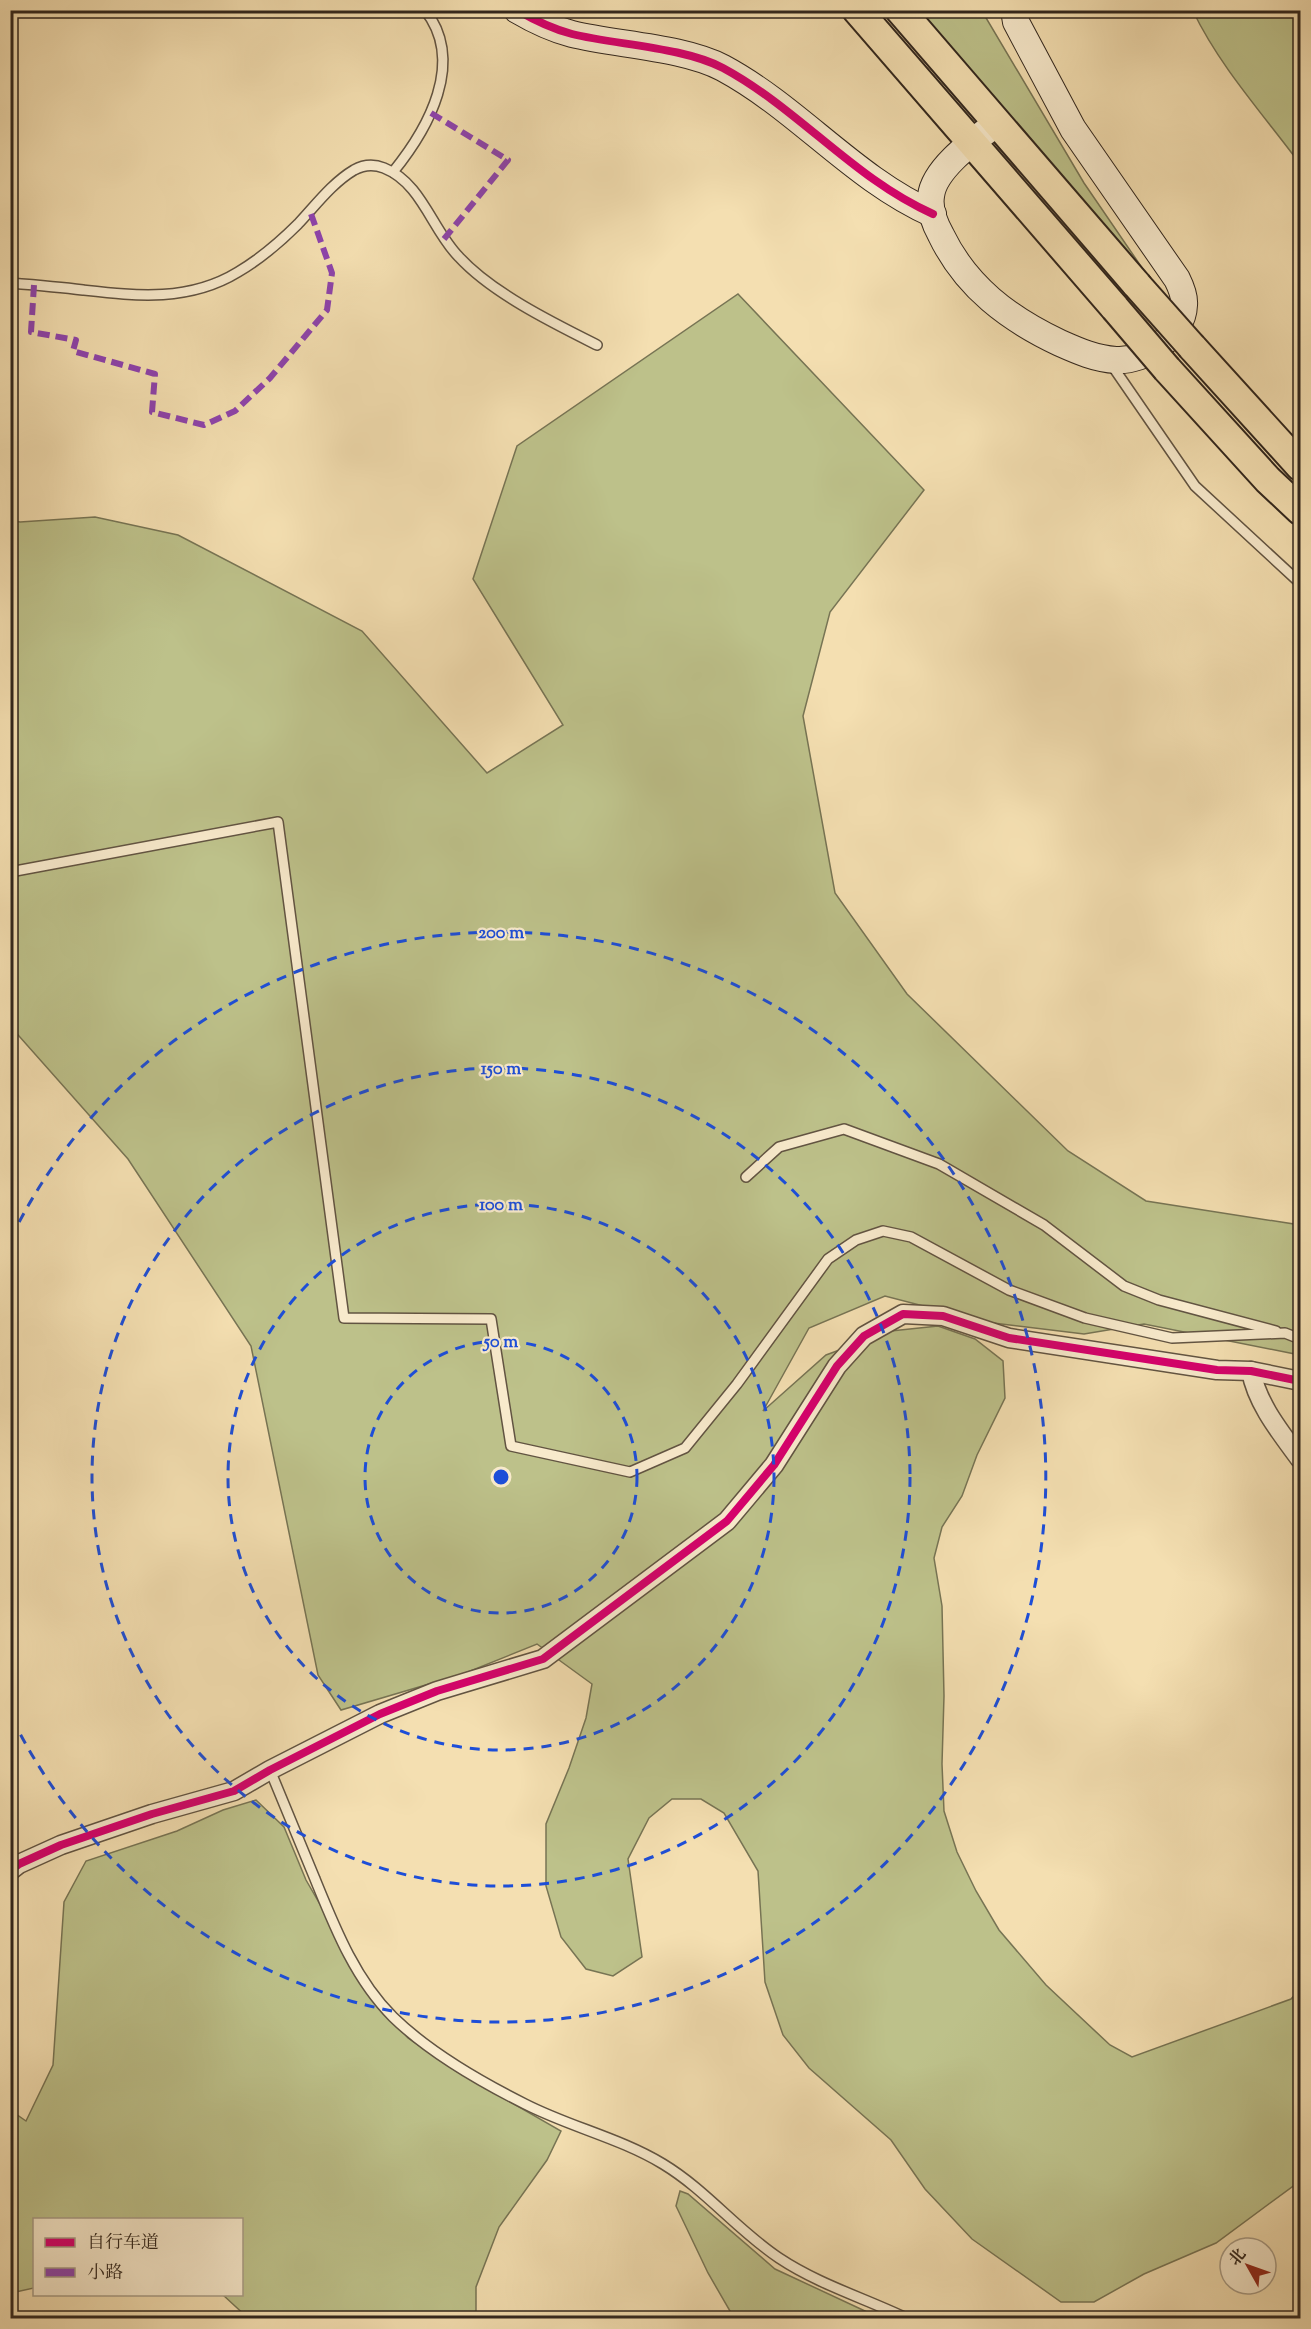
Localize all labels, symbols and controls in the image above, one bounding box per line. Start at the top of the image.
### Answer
text: 200 m [478,921,524,947]
text: 150 m [481,1057,521,1083]
text: 100 m [479,1193,523,1219]
text: 50 m [482,1330,518,1356]
centre of rings [491,1467,511,1487]
legend [33,2218,243,2296]
text: 自行车道 [87,2231,159,2257]
north arrow [1218,2236,1278,2296]
text: 北 [1224,2244,1252,2271]
text: 小路 [87,2261,123,2287]

